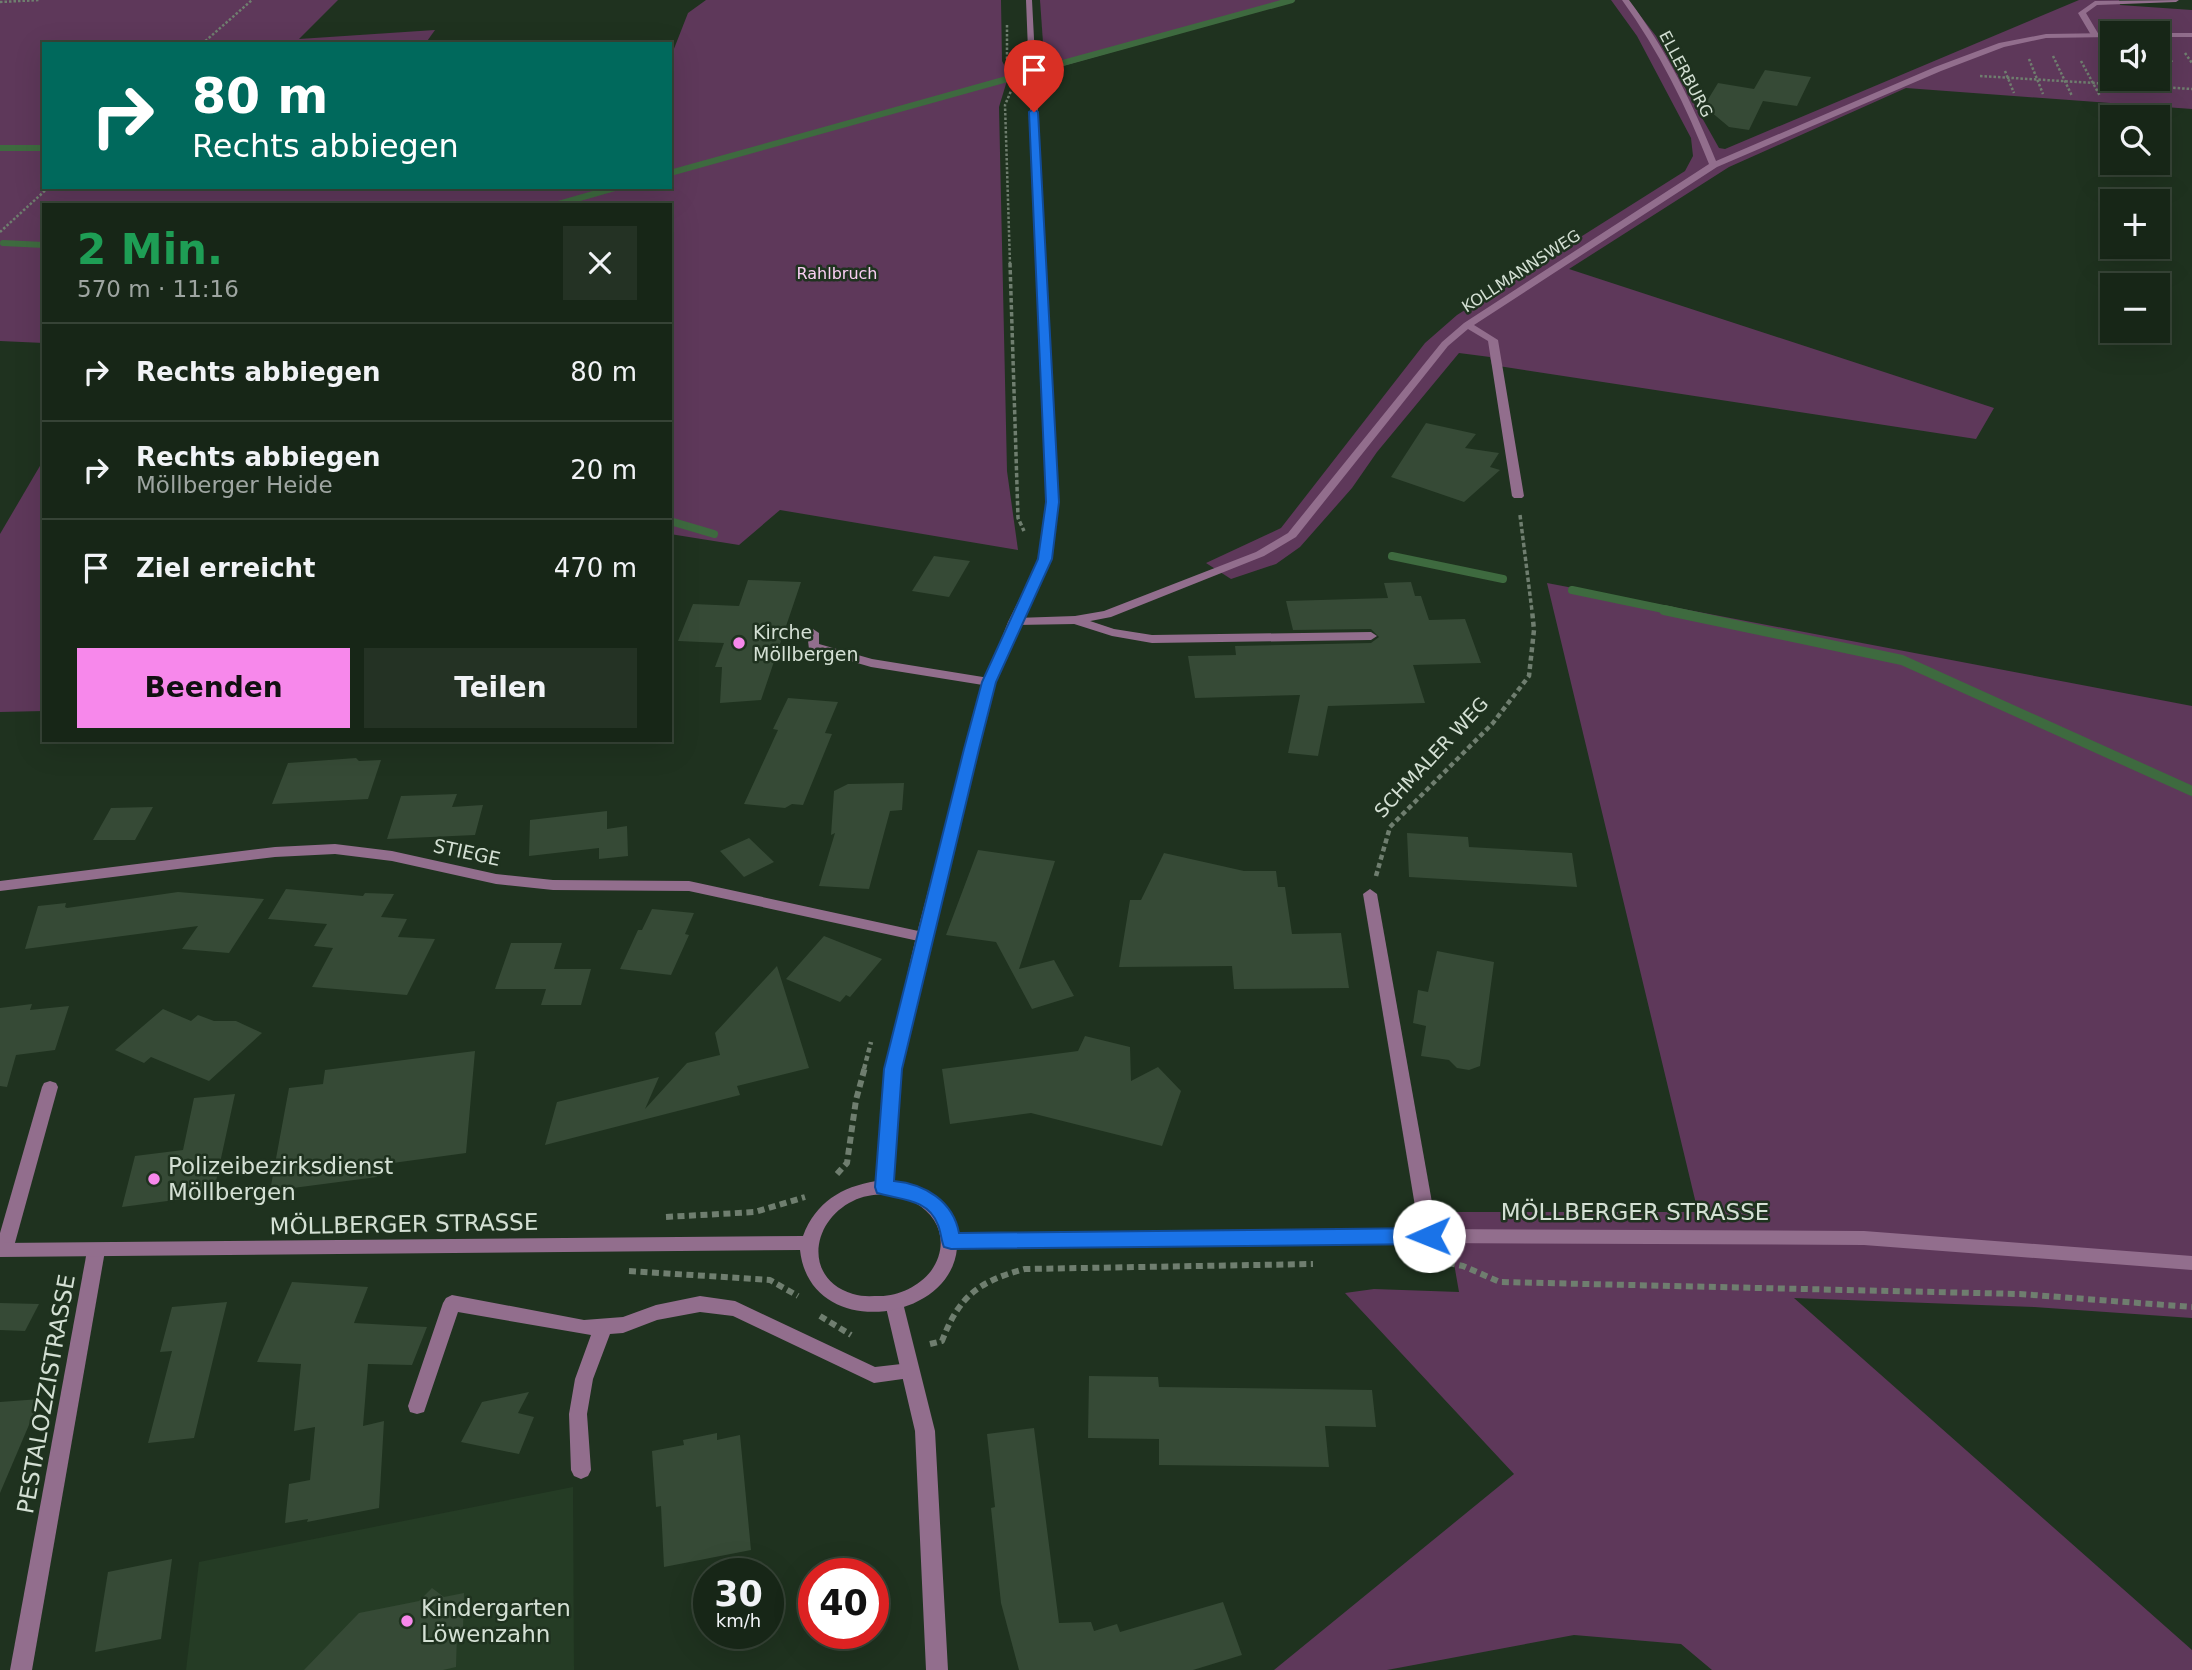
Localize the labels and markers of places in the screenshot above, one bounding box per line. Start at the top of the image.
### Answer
pin [1004,40,1064,112]
place label: Kirche Möllbergen [753,621,859,665]
marker: Kirche Möllbergen [731,635,747,651]
place label: Polizeibezirksdienst Möllbergen [168,1153,393,1205]
marker: Polizeibezirksdienst Möllbergen [146,1171,162,1187]
place label: Kindergarten Löwenzahn [421,1595,571,1647]
marker: Kindergarten Löwenzahn [399,1613,415,1629]

